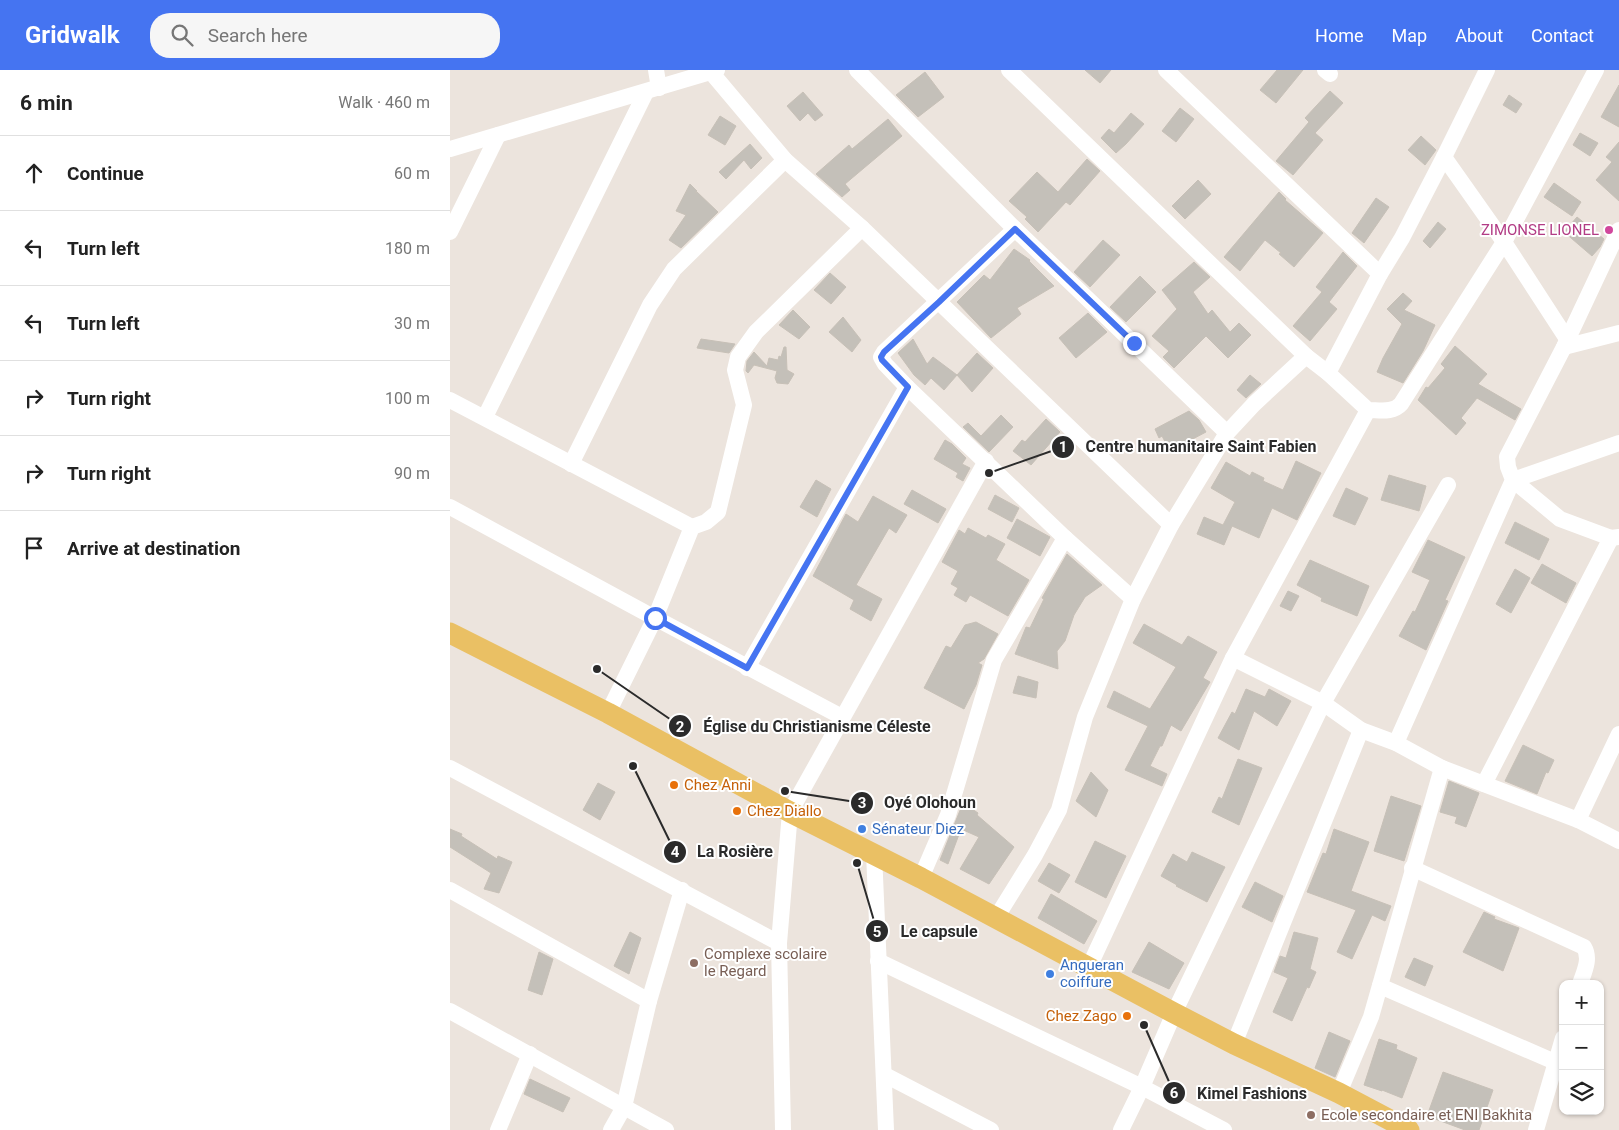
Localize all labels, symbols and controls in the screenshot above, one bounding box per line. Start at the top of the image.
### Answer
search box [150,13,500,58]
text: Gridwalk [25,21,120,49]
icon: search [168,21,196,49]
text: Search here [208,24,308,47]
text: Home [1315,25,1364,46]
text: Map [1392,25,1427,46]
text: About [1455,25,1503,46]
text: Contact [1531,25,1594,46]
text: 6 min [20,91,73,115]
text: Walk · 460 m [338,93,430,112]
icon: ahead [20,159,48,187]
text: Continue [67,162,144,185]
text: 60 m [394,164,430,183]
place label: ZIMONSE LIONEL [1481,221,1599,239]
marker: ZIMONSE LIONEL [1603,224,1615,236]
icon: left [20,234,48,262]
text: Turn left [67,237,140,260]
text: 180 m [385,239,430,258]
icon: left [20,309,48,337]
text: Turn left [67,312,140,335]
text: 30 m [394,314,430,333]
route end [1123,332,1146,355]
icon: right [20,384,48,412]
text: Turn right [67,387,151,410]
text: 100 m [385,389,430,408]
callout: Centre humanitaire Saint Fabien [1050,431,1326,462]
text: Centre humanitaire Saint Fabien [1086,437,1316,456]
text: 1 [1059,438,1067,456]
icon: right [20,459,48,487]
text: Turn right [67,462,151,485]
text: 90 m [394,464,430,483]
icon: arrive [20,534,48,562]
text: Arrive at destination [67,537,240,560]
route start [644,607,667,630]
callout: Église du Christianisme Céleste [668,711,940,742]
text: Église du Christianisme Céleste [703,717,931,736]
text: 2 [676,718,685,736]
place label: Chez Anni [684,776,751,794]
marker: Chez Anni [668,779,680,791]
callout: Oyé Olohoun [849,787,986,818]
text: Oyé Olohoun [884,793,976,812]
text: 3 [858,794,866,812]
place label: Chez Diallo [747,802,822,820]
marker: Chez Diallo [731,805,743,817]
place label: Sénateur Diez [872,820,964,838]
marker: Sénateur Diez [856,823,868,835]
callout: La Rosière [662,836,783,867]
text: La Rosière [697,842,773,861]
text: 4 [671,843,680,861]
callout: Le capsule [865,916,987,947]
text: Le capsule [900,922,978,941]
text: 5 [873,923,881,941]
place label: Complexe scolaire le Regard [704,945,827,980]
place label: Angueran coiffure [1060,956,1124,991]
marker: Complexe scolaire le Regard [688,957,700,969]
marker: Angueran coiffure [1044,968,1056,980]
map controls [1559,980,1604,1115]
button: + [1559,980,1604,1025]
place label: Chez Zago [1046,1007,1117,1025]
marker: Chez Zago [1121,1010,1133,1022]
button: − [1559,1025,1604,1070]
button: layers [1559,1070,1604,1115]
callout: Kimel Fashions [1162,1077,1317,1108]
text: 6 [1170,1084,1179,1102]
text: Kimel Fashions [1197,1084,1307,1103]
place label: Ecole secondaire et ENI Bakhita [1321,1106,1532,1124]
marker: Ecole secondaire et ENI Bakhita [1305,1109,1317,1121]

